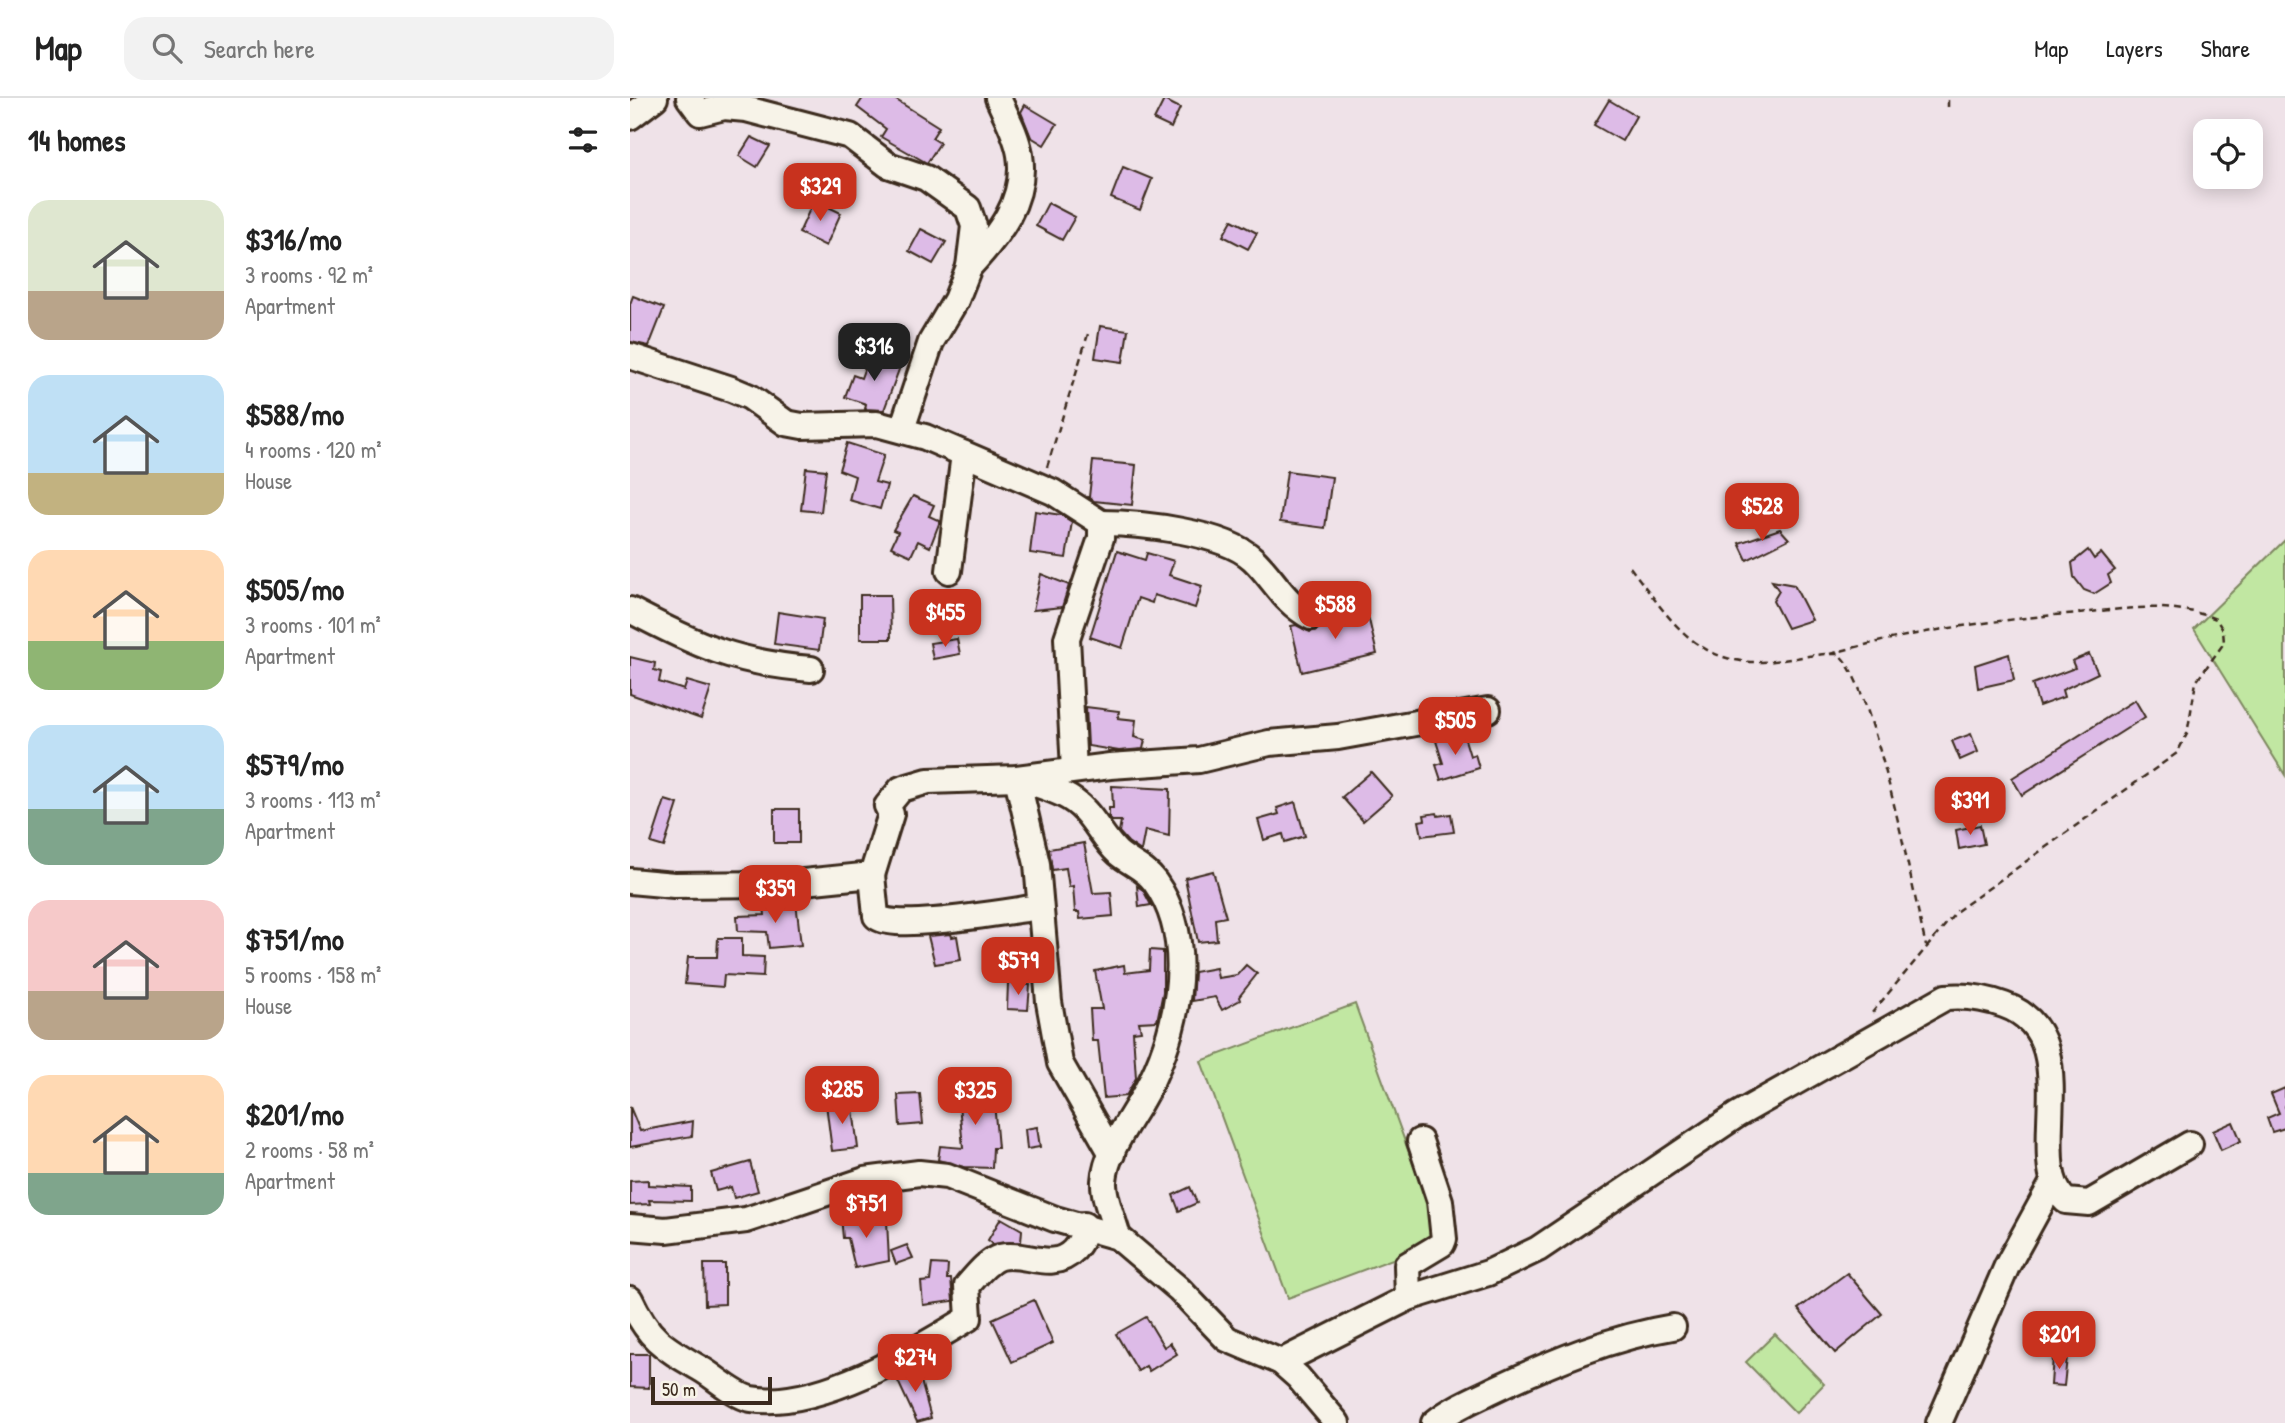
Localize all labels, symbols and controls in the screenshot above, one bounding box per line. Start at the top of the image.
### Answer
search box [124,17,614,80]
text: Map [35,26,82,70]
icon: search [148,29,186,67]
text: Search here [204,31,315,66]
text: Map [2034,32,2068,64]
text: Layers [2106,32,2163,64]
text: Share [2201,32,2250,64]
map controls [2193,119,2263,189]
button: locate [2193,119,2263,189]
text: 14 homes [28,120,126,160]
icon: filters [564,121,602,159]
pin: $329 [779,164,861,223]
text: $329 [799,170,841,201]
text: $316/mo [245,219,342,259]
icon: home [84,228,168,312]
text: 3 rooms · 92 m² [245,259,373,290]
text: Apartment [245,290,335,321]
pin: $316 [833,324,915,383]
text: $316 [854,330,894,361]
text: $588/mo [245,394,344,434]
icon: home [84,403,168,487]
text: 4 rooms · 120 m² [245,434,382,465]
text: House [245,465,292,496]
pin: $528 [1721,484,1803,543]
text: $528 [1741,490,1783,521]
text: $505/mo [245,569,344,609]
icon: home [84,578,168,662]
pin: $588 [1294,582,1376,641]
text: $588 [1314,588,1356,619]
pin: $455 [904,589,986,649]
text: $455 [925,596,965,627]
text: 3 rooms · 101 m² [245,609,381,640]
text: Apartment [245,640,335,671]
pin: $505 [1414,698,1496,757]
text: $505 [1434,704,1476,735]
text: $579/mo [245,744,344,784]
icon: home [84,753,168,837]
pin: $391 [1929,778,2011,837]
text: 3 rooms · 113 m² [245,784,381,815]
text: $391 [1951,784,1989,815]
text: Apartment [245,815,335,846]
pin: $359 [734,866,816,925]
text: $359 [755,872,795,903]
text: $751/mo [245,919,344,959]
icon: home [84,928,168,1012]
pin: $579 [977,937,1059,997]
text: $579 [997,944,1039,975]
text: 5 rooms · 158 m² [245,959,381,990]
text: House [245,990,292,1021]
pin: $285 [801,1066,883,1126]
pin: $325 [934,1068,1016,1127]
text: $285 [821,1073,863,1104]
text: $325 [954,1074,996,1105]
text: $201/mo [245,1094,344,1134]
icon: home [84,1103,168,1187]
text: 2 rooms · 58 m² [245,1134,374,1165]
text: Apartment [245,1165,335,1196]
pin: $751 [825,1180,907,1240]
text: $751 [845,1187,887,1218]
pin: $201 [2018,1312,2100,1371]
text: $201 [2038,1318,2080,1349]
pin: $274 [874,1334,956,1394]
text: $274 [894,1341,936,1372]
scale bar [651,1374,772,1406]
text: 50 m [662,1376,696,1402]

